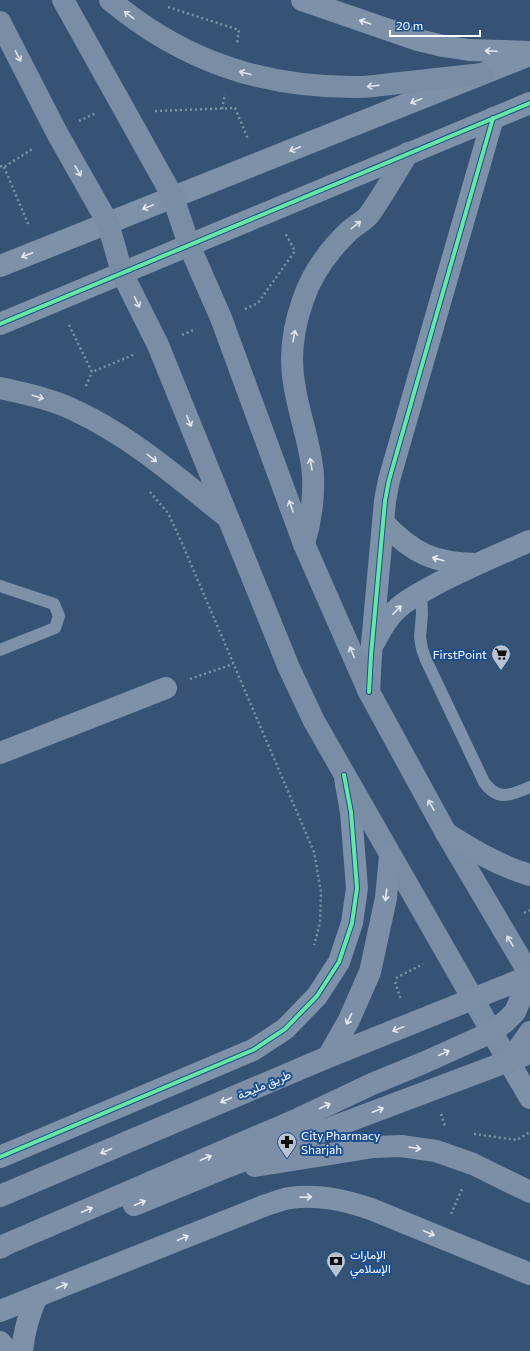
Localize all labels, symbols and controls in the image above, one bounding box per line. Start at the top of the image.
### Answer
one-way arrow [124,11,135,20]
scale bar [390,12,480,38]
one-way arrow [360,17,372,25]
text: 20 m [396,18,423,32]
one-way arrow [485,48,498,55]
one-way arrow [15,50,22,62]
one-way arrow [239,69,252,76]
one-way arrow [367,82,380,90]
one-way arrow [410,97,422,105]
one-way arrow [289,145,301,153]
one-way arrow [75,165,83,177]
one-way arrow [142,203,154,211]
one-way arrow [351,221,362,230]
one-way arrow [22,251,34,259]
one-way arrow [134,296,141,308]
one-way arrow [291,330,299,343]
one-way arrow [31,394,44,401]
one-way arrow [185,415,193,427]
one-way arrow [147,453,158,462]
one-way arrow [307,458,315,471]
one-way arrow [286,501,294,513]
one-way arrow [432,555,445,563]
one-way arrow [392,605,402,615]
supermarket icon: FirstPoint [490,643,512,671]
one-way arrow [347,647,355,659]
place label: FirstPoint [433,647,487,661]
one-way arrow [426,799,434,811]
one-way arrow [383,888,390,901]
one-way arrow [506,936,514,947]
one-way arrow [345,1012,352,1024]
one-way arrow [392,1025,404,1033]
one-way arrow [438,1049,450,1057]
street label: طريق مليحة [235,1066,294,1103]
one-way arrow [221,1097,233,1104]
one-way arrow [319,1102,331,1109]
one-way arrow [372,1106,384,1114]
place label: City Pharmacy Sharjah [301,1128,380,1156]
pharmacy icon: City Pharmacy Sharjah [276,1131,298,1159]
one-way arrow [409,1144,422,1152]
one-way arrow [101,1148,113,1155]
one-way arrow [200,1154,212,1161]
one-way arrow [299,1193,312,1201]
one-way arrow [133,1199,145,1207]
one-way arrow [80,1205,92,1213]
one-way arrow [423,1230,435,1237]
one-way arrow [177,1233,189,1241]
place label: الإمارات الإسلامي [350,1247,391,1279]
bank icon: الإمارات الإسلامي [325,1250,347,1278]
one-way arrow [56,1281,68,1289]

